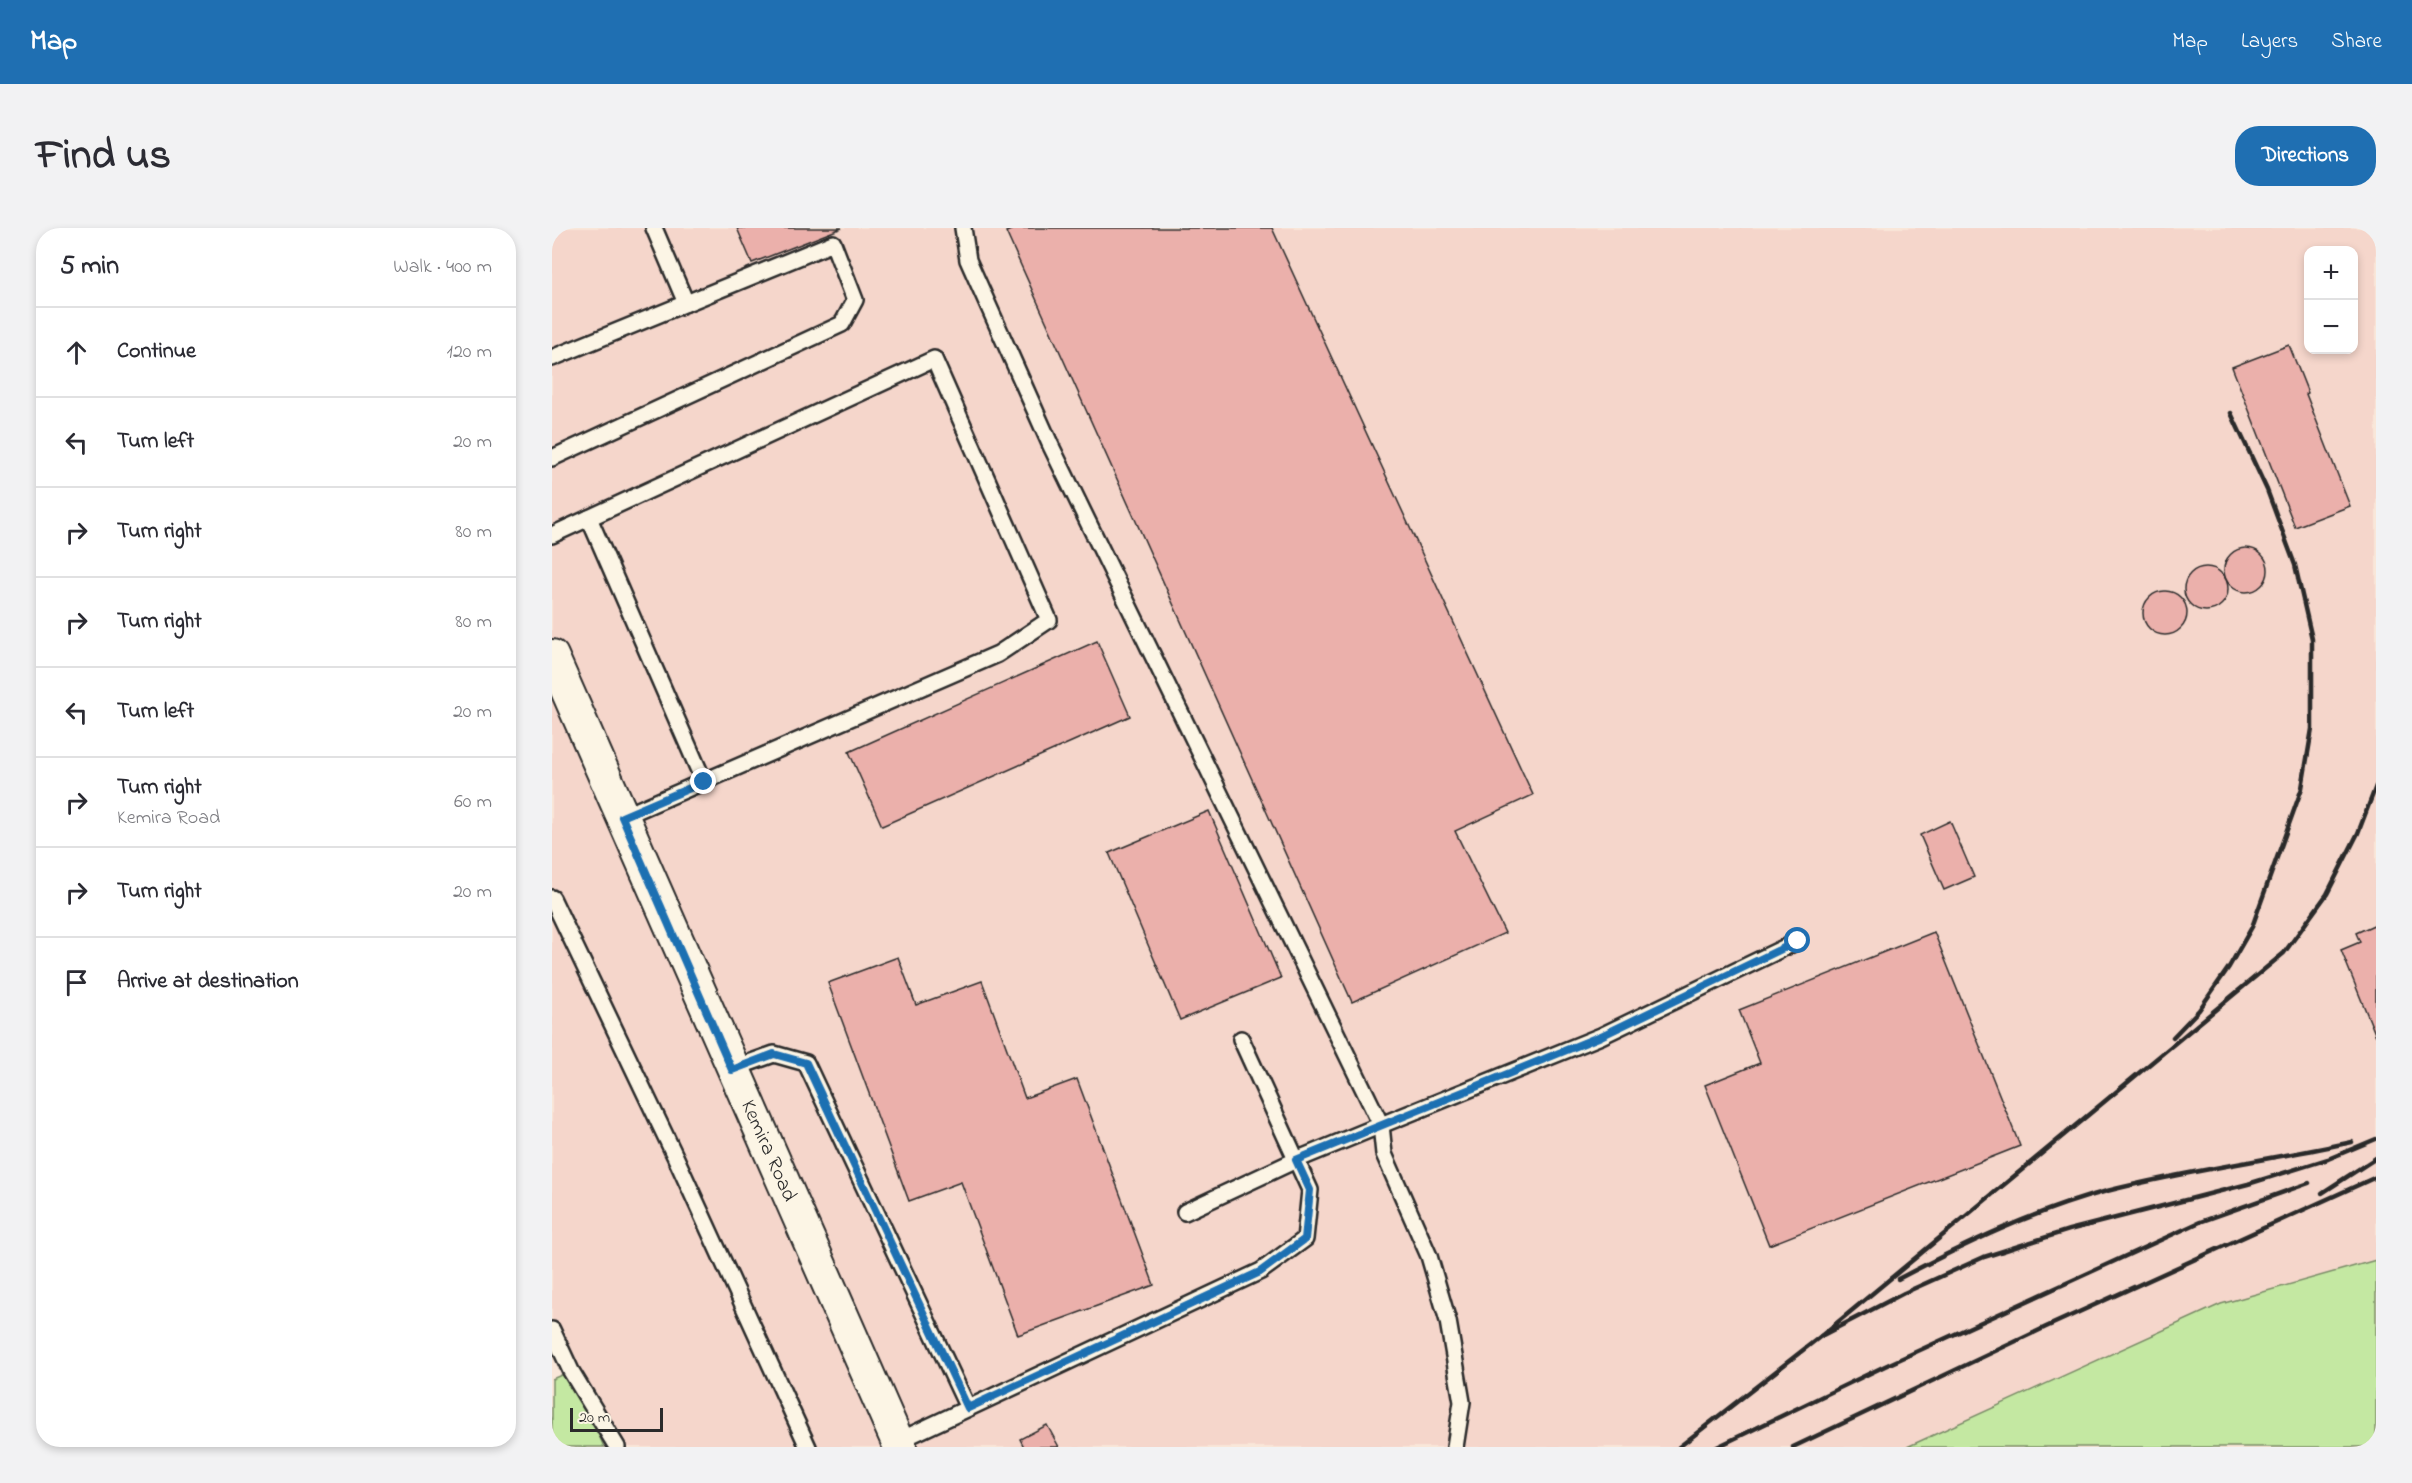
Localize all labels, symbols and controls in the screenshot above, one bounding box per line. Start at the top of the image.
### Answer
text: Map [30,22,77,63]
text: Map [2172,27,2208,57]
text: Layers [2241,27,2298,57]
text: Share [2331,27,2382,57]
text: Find us [36,126,171,187]
button: Directions [2235,126,2376,186]
map controls [2304,246,2358,354]
button: + [2304,246,2358,300]
text: 5 min [60,248,119,286]
text: Walk · 400 m [393,253,492,282]
button: − [2304,300,2358,354]
icon: ahead [60,336,93,369]
text: Continue [117,336,196,368]
text: 120 m [447,338,492,367]
icon: left [60,426,93,459]
text: Turn left [117,426,194,458]
text: 20 m [453,428,492,457]
icon: right [60,516,93,549]
text: Turn right [117,516,202,548]
text: 80 m [455,518,492,547]
icon: right [60,606,93,639]
text: Turn right [117,606,202,638]
text: 80 m [455,608,492,637]
icon: left [60,696,93,729]
text: Turn left [117,696,194,728]
text: 20 m [453,698,492,727]
route end [690,768,716,794]
text: Turn right [117,772,202,804]
icon: right [60,786,93,819]
text: 60 m [454,788,492,817]
text: Kemira Road [117,804,220,833]
icon: right [60,876,93,909]
text: Turn right [117,876,202,908]
text: 20 m [453,878,492,907]
route start [1784,927,1810,953]
icon: arrive [60,966,93,999]
text: Arrive at destination [117,966,299,998]
street label: Kemira Road [732,1095,804,1207]
scale bar [570,1405,663,1432]
text: 20 m [579,1406,610,1430]

